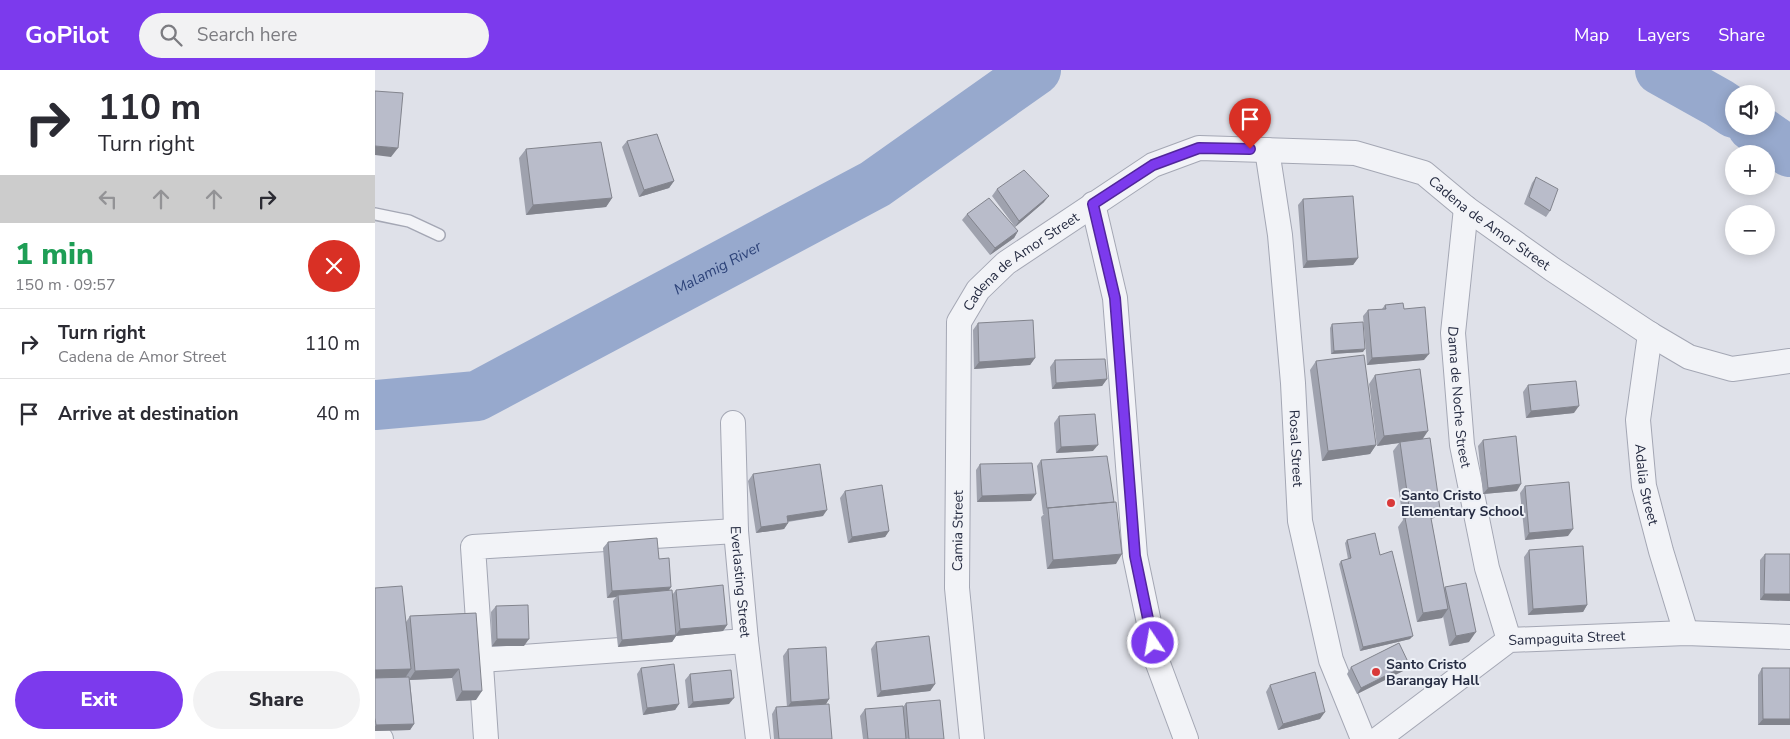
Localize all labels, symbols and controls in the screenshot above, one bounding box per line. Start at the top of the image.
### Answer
search box [139,13,489,58]
text: GoPilot [25,19,109,51]
icon: search [157,21,185,49]
text: Search here [197,22,297,48]
text: Map [1574,23,1609,47]
text: Layers [1637,23,1690,47]
text: Share [1718,23,1765,47]
text: 110 m [98,84,201,131]
map controls [1725,85,1775,255]
button: sound [1725,85,1775,135]
icon: right [15,90,80,155]
pin [1229,98,1271,149]
icon: arrive [1236,105,1264,133]
text: Turn right [98,129,194,159]
button: + [1725,145,1775,195]
street label: Cadena de Amor Street [1425,171,1554,275]
icon: left [94,185,122,213]
icon: ahead [147,185,175,213]
icon: ahead [200,185,228,213]
icon: right [253,185,281,213]
button: − [1725,205,1775,255]
street label: Cadena de Amor Street [958,207,1083,314]
text: 1 min [15,234,94,275]
water label: Malamig River [670,236,766,299]
button: close [308,240,360,292]
text: 150 m · 09:57 [15,274,116,296]
text: Turn right [58,320,145,346]
street label: Dama de Noche Street [1443,325,1476,469]
icon: right [15,330,43,358]
text: 110 m [305,331,360,357]
text: Cadena de Amor Street [58,346,226,368]
icon: arrive [15,400,43,428]
text: Arrive at destination [58,401,239,427]
text: 40 m [316,401,360,427]
street label: Rosal Street [1285,409,1308,487]
street label: Adalia Street [1631,443,1663,527]
place label: Santo Cristo Elementary School [1401,486,1524,521]
street label: Camia Street [948,490,967,571]
marker: Santo Cristo Elementary School [1385,497,1397,509]
street label: Everlasting Street [726,526,755,639]
position arrow [1126,616,1178,668]
street label: Sampaguita Street [1508,626,1626,650]
place label: Santo Cristo Barangay Hall [1386,655,1480,690]
marker: Santo Cristo Barangay Hall [1370,666,1382,678]
button: Exit [15,671,183,729]
button: Share [193,671,360,729]

